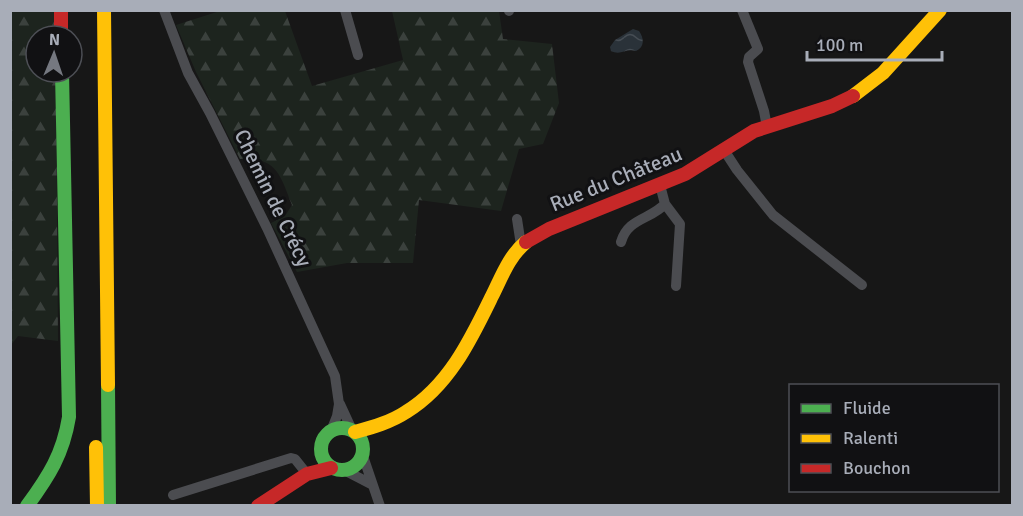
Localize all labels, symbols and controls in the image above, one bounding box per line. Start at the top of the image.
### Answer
north arrow [24,24,84,84]
scale bar [807,24,942,62]
text: N [49,30,60,50]
text: 100 m [816,34,863,56]
street label: Chemin de Crécy [229,125,318,271]
street label: Rue du Château [546,141,686,217]
legend [789,384,999,492]
text: Fluide [843,397,891,419]
text: Ralenti [843,427,898,449]
text: Bouchon [843,457,911,479]

